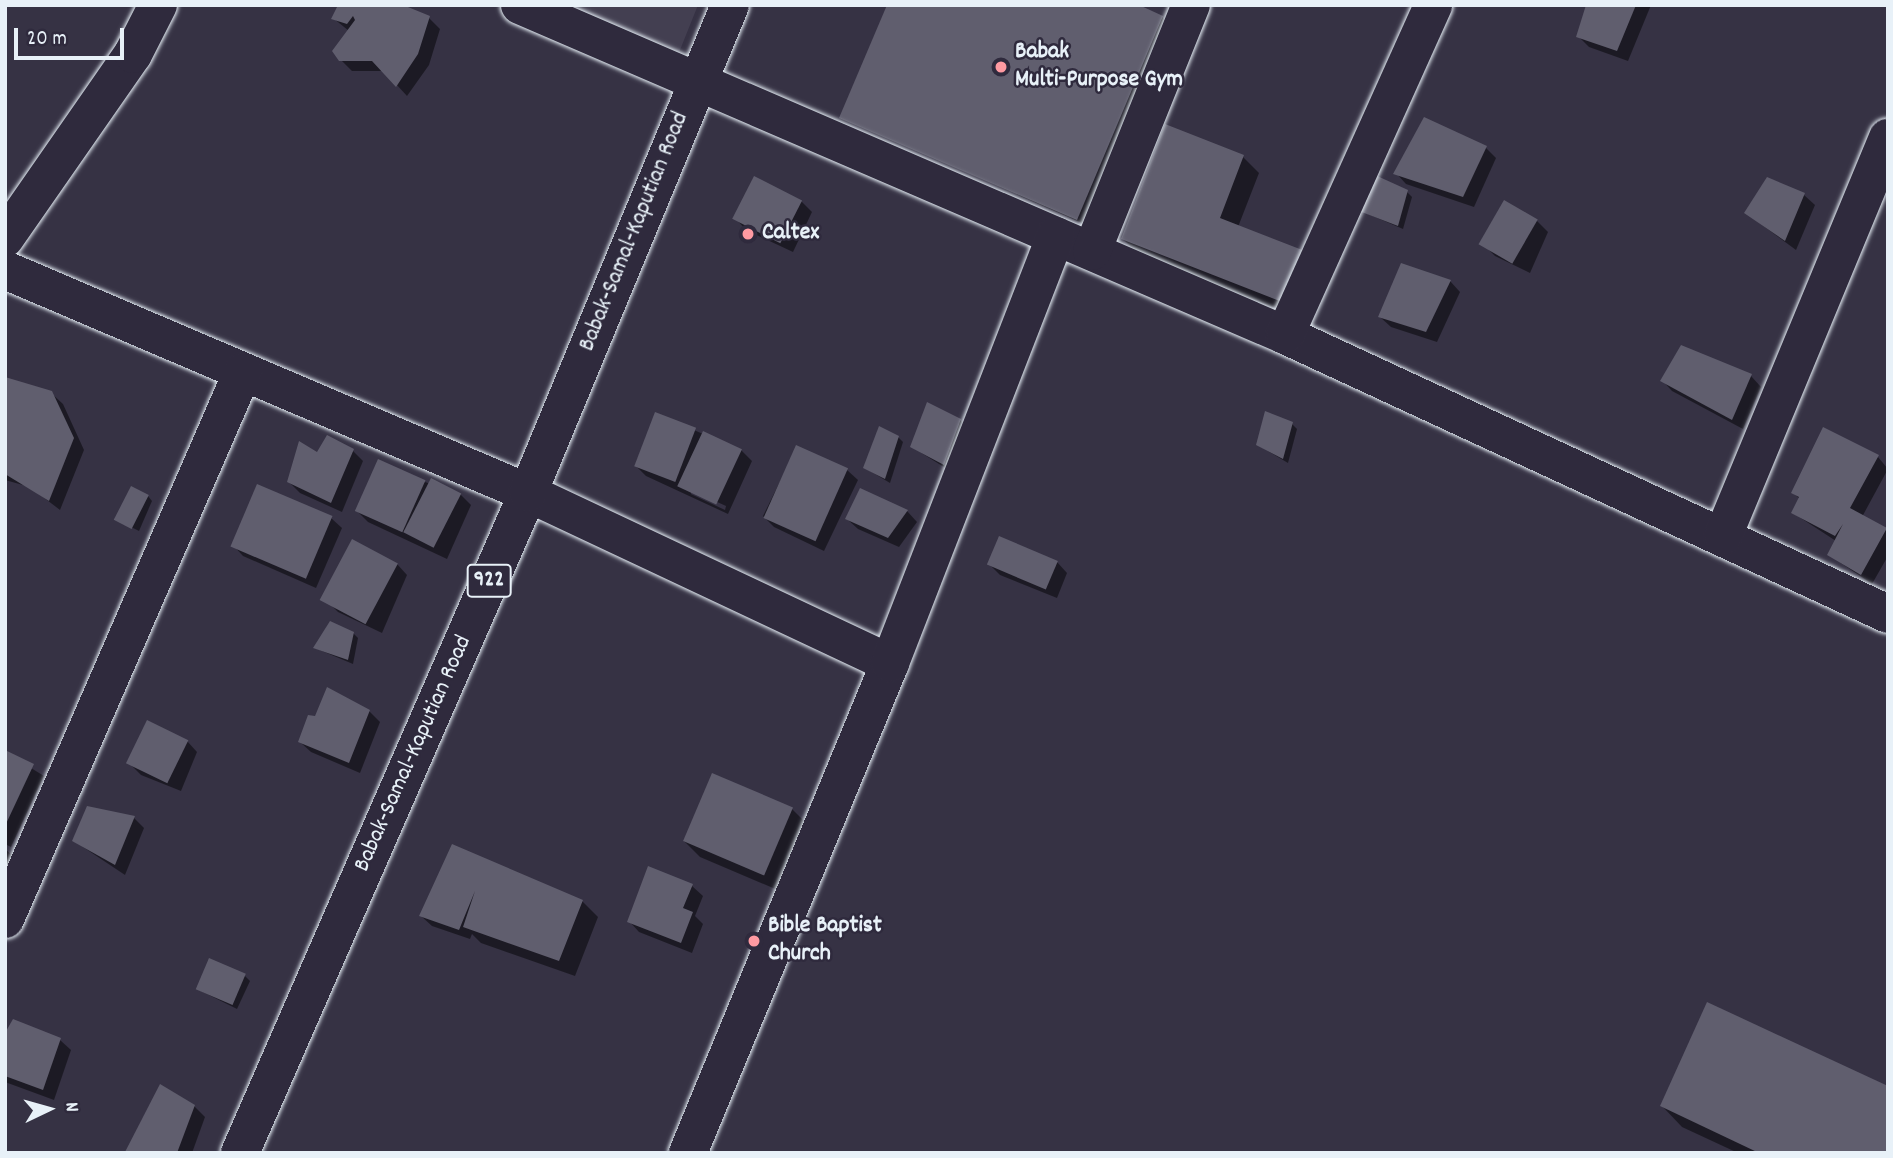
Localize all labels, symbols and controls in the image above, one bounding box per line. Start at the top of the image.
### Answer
scale bar [18,14,128,58]
text: 20 m [27,25,67,55]
place label: Babak Multi-Purpose Gym [1015,39,1183,95]
marker: Babak Multi-Purpose Gym [993,59,1009,75]
street label: Babak-Samal-Kaputian Road [574,108,696,356]
place label: Caltex [762,220,819,248]
marker: Caltex [740,226,756,242]
road number: 922 [466,562,512,600]
street label: Babak-Samal-Kaputian Road [349,631,479,877]
place label: Bible Baptist Church [768,913,882,969]
marker: Bible Baptist Church [746,933,762,949]
north arrow [14,1074,84,1144]
text: N [57,1101,84,1113]

